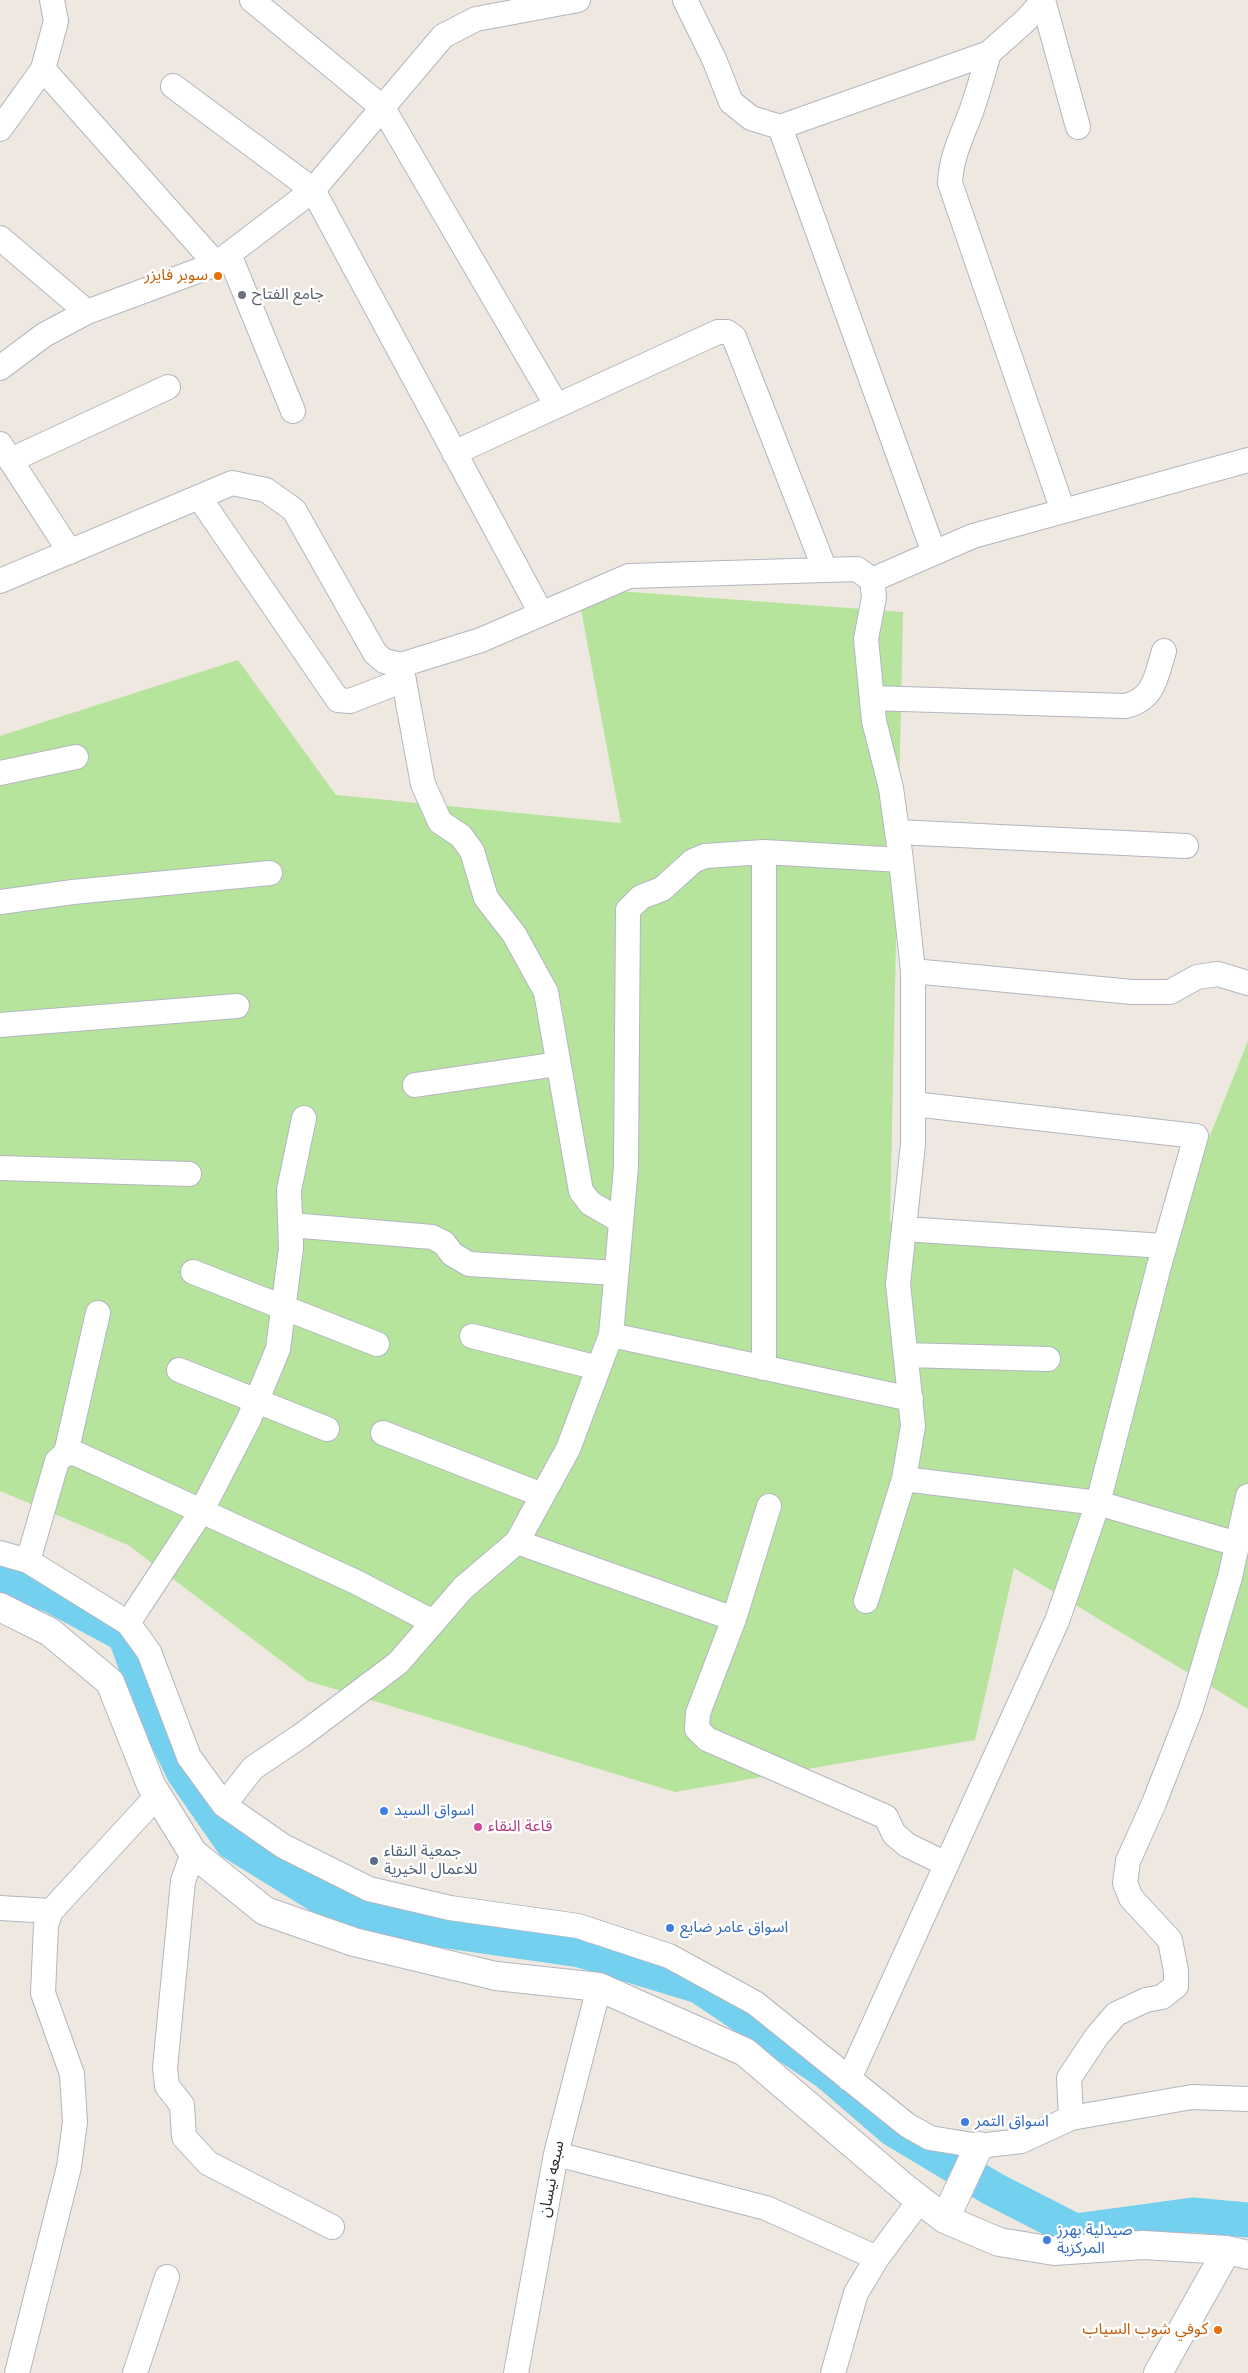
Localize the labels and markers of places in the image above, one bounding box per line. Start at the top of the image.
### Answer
place label: سوبر فايزر [144,266,208,286]
marker: سوبر فايزر [212,270,224,282]
place label: جامع الفتاح [252,285,324,305]
marker: جامع الفتاح [236,289,248,301]
place label: اسواق السيد [394,1801,474,1821]
marker: اسواق السيد [378,1805,390,1817]
place label: قاعة النقاء [488,1817,552,1837]
marker: قاعة النقاء [472,1821,484,1833]
place label: جمعية النقاء للاعمال الخيرية [384,1842,478,1880]
marker: جمعية النقاء للاعمال الخيرية [368,1855,380,1867]
place label: اسواق عامر ضايع [680,1918,788,1938]
marker: اسواق عامر ضايع [664,1922,676,1934]
place label: اسواق التمر [975,2112,1049,2132]
marker: اسواق التمر [959,2116,971,2128]
place label: صيدلية بهرز المركزية [1057,2221,1133,2259]
marker: صيدلية بهرز المركزية [1041,2234,1053,2246]
place label: كوفي شوب السياب [1083,2320,1208,2340]
marker: كوفي شوب السياب [1212,2324,1224,2336]

